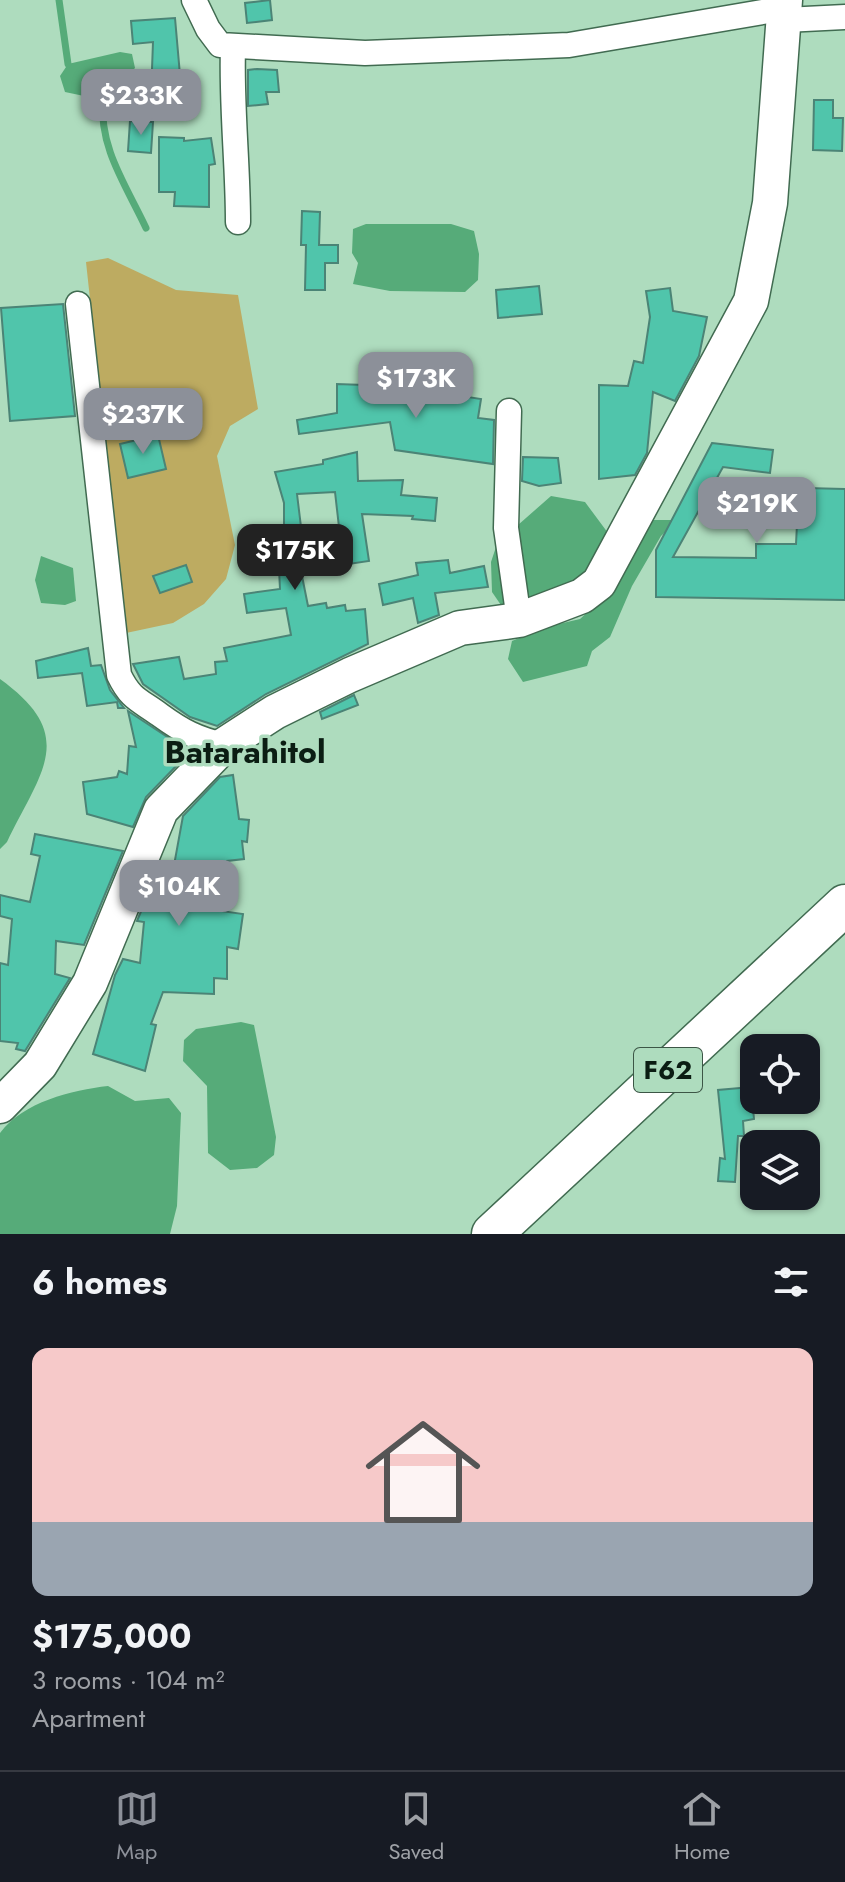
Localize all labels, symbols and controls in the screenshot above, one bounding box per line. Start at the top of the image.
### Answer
pin: $233K [85,69,197,137]
text: $233K [99,76,183,114]
pin: $173K [360,352,472,420]
text: $173K [376,359,456,397]
pin: $237K [87,388,199,456]
text: $237K [102,395,184,433]
pin: $219K [701,477,813,545]
text: $219K [716,484,798,522]
pin: $175K [239,524,351,592]
text: $175K [255,531,335,569]
district label: Batarahitol [164,729,326,775]
pin: $104K [123,860,235,928]
text: $104K [138,867,220,905]
map controls [740,1034,820,1210]
button: locate [740,1034,820,1114]
road number: F62 [634,1048,702,1092]
button: layers [740,1130,820,1210]
text: 6 homes [32,1258,167,1307]
icon: filters [769,1260,813,1304]
icon: home [351,1400,495,1544]
text: $175,000 [32,1612,191,1661]
text: 3 rooms · 104 m² [32,1661,225,1699]
text: Apartment [32,1699,145,1737]
tab: Map [115,1787,159,1867]
tab: Saved [389,1787,444,1867]
tab: Home [674,1787,730,1867]

